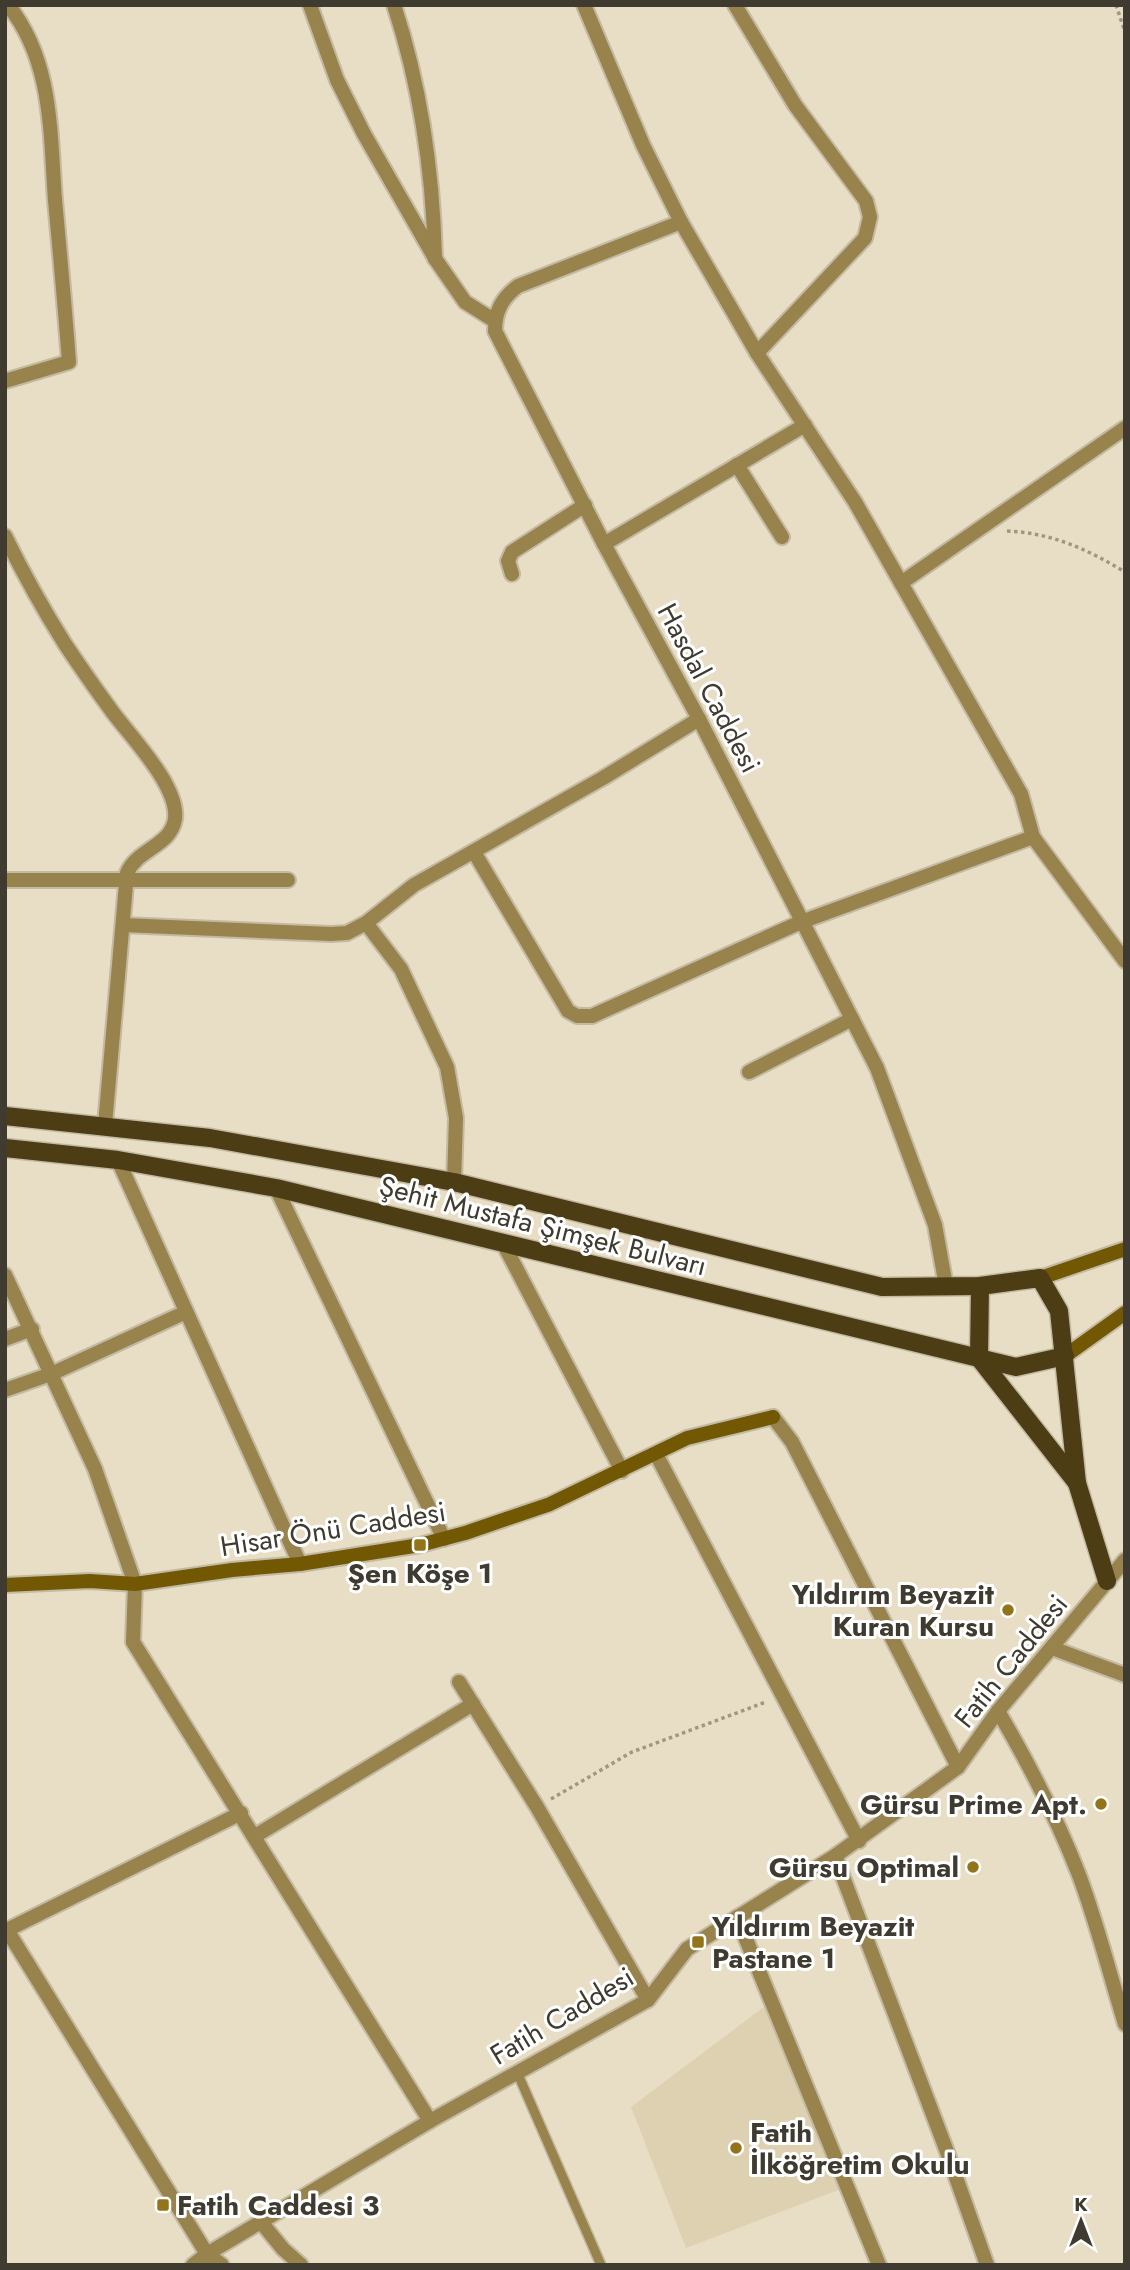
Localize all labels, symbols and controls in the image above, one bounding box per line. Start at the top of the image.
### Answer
street label: Hasdal Caddesi [647,596,771,780]
street label: Şehit Mustafa Şimşek Bulvarı [375,1165,711,1287]
street label: Hisar Önü Caddesi [217,1491,449,1567]
marker: Şen Köşe 1 [412,1537,428,1553]
place label: Şen Köşe 1 [348,1553,492,1594]
place label: Yıldırım Beyazit Kuran Kursu [791,1574,994,1647]
street label: Fatih Caddesi [944,1585,1078,1737]
marker: Yıldırım Beyazit Kuran Kursu [1000,1602,1016,1618]
place label: Gürsu Prime Apt. [860,1784,1087,1825]
marker: Gürsu Prime Apt. [1093,1796,1109,1812]
place label: Gürsu Optimal [769,1847,959,1888]
marker: Gürsu Optimal [965,1859,981,1875]
place label: Yıldırım Beyazit Pastane 1 [711,1906,914,1979]
marker: Yıldırım Beyazit Pastane 1 [690,1934,706,1950]
street label: Fatih Caddesi [482,1957,642,2075]
place label: Fatih İlköğretim Okulu [750,2112,970,2185]
marker: Fatih İlköğretim Okulu [728,2140,744,2156]
place label: Fatih Caddesi 3 [177,2185,379,2226]
north arrow [1046,2186,1116,2256]
text: K [1074,2191,1088,2218]
marker: Fatih Caddesi 3 [155,2197,171,2213]

